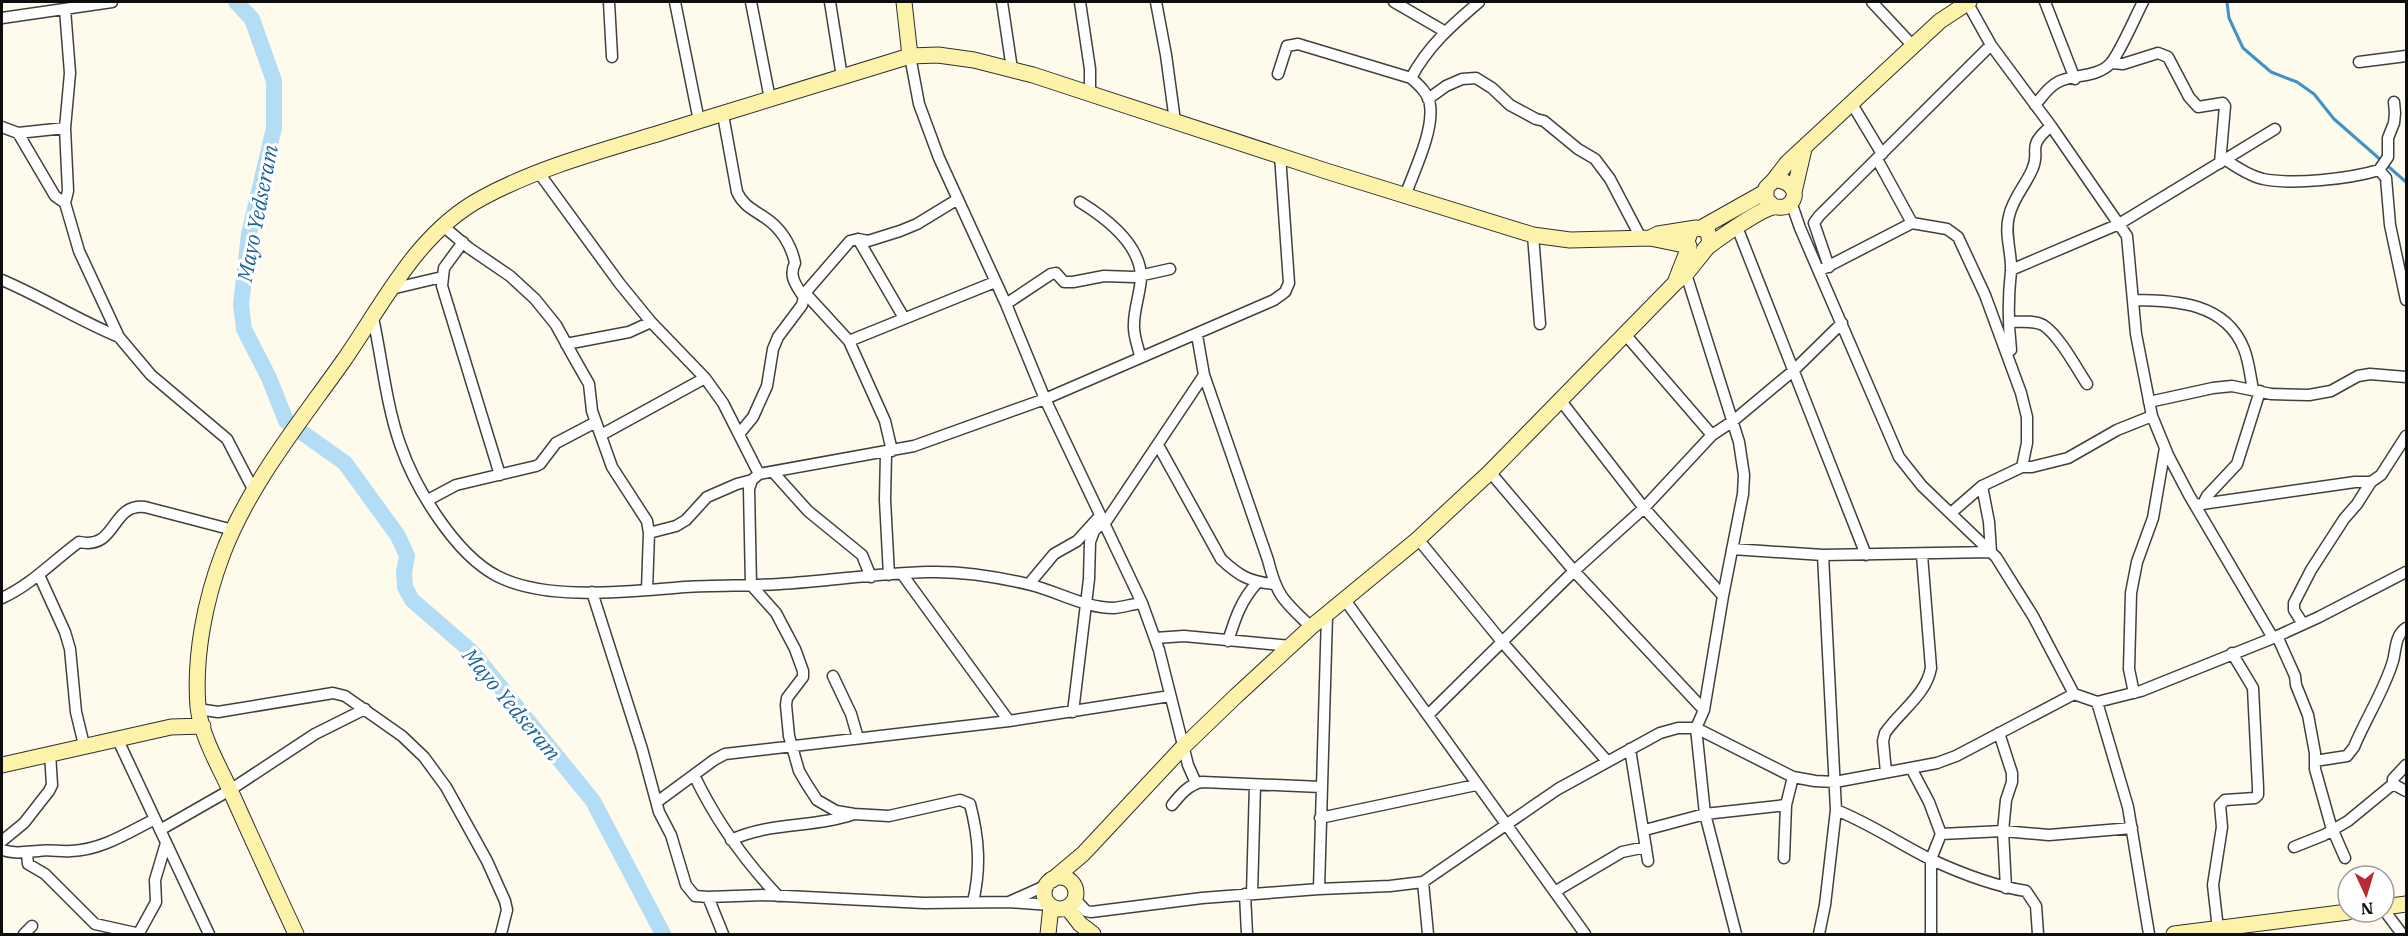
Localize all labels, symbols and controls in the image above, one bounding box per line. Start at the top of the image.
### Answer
water label: Mayo Yedseram [230,142,284,285]
water label: Mayo Yedseram [456,641,568,766]
north arrow [2336,864,2396,924]
text: N [2360,899,2374,919]

